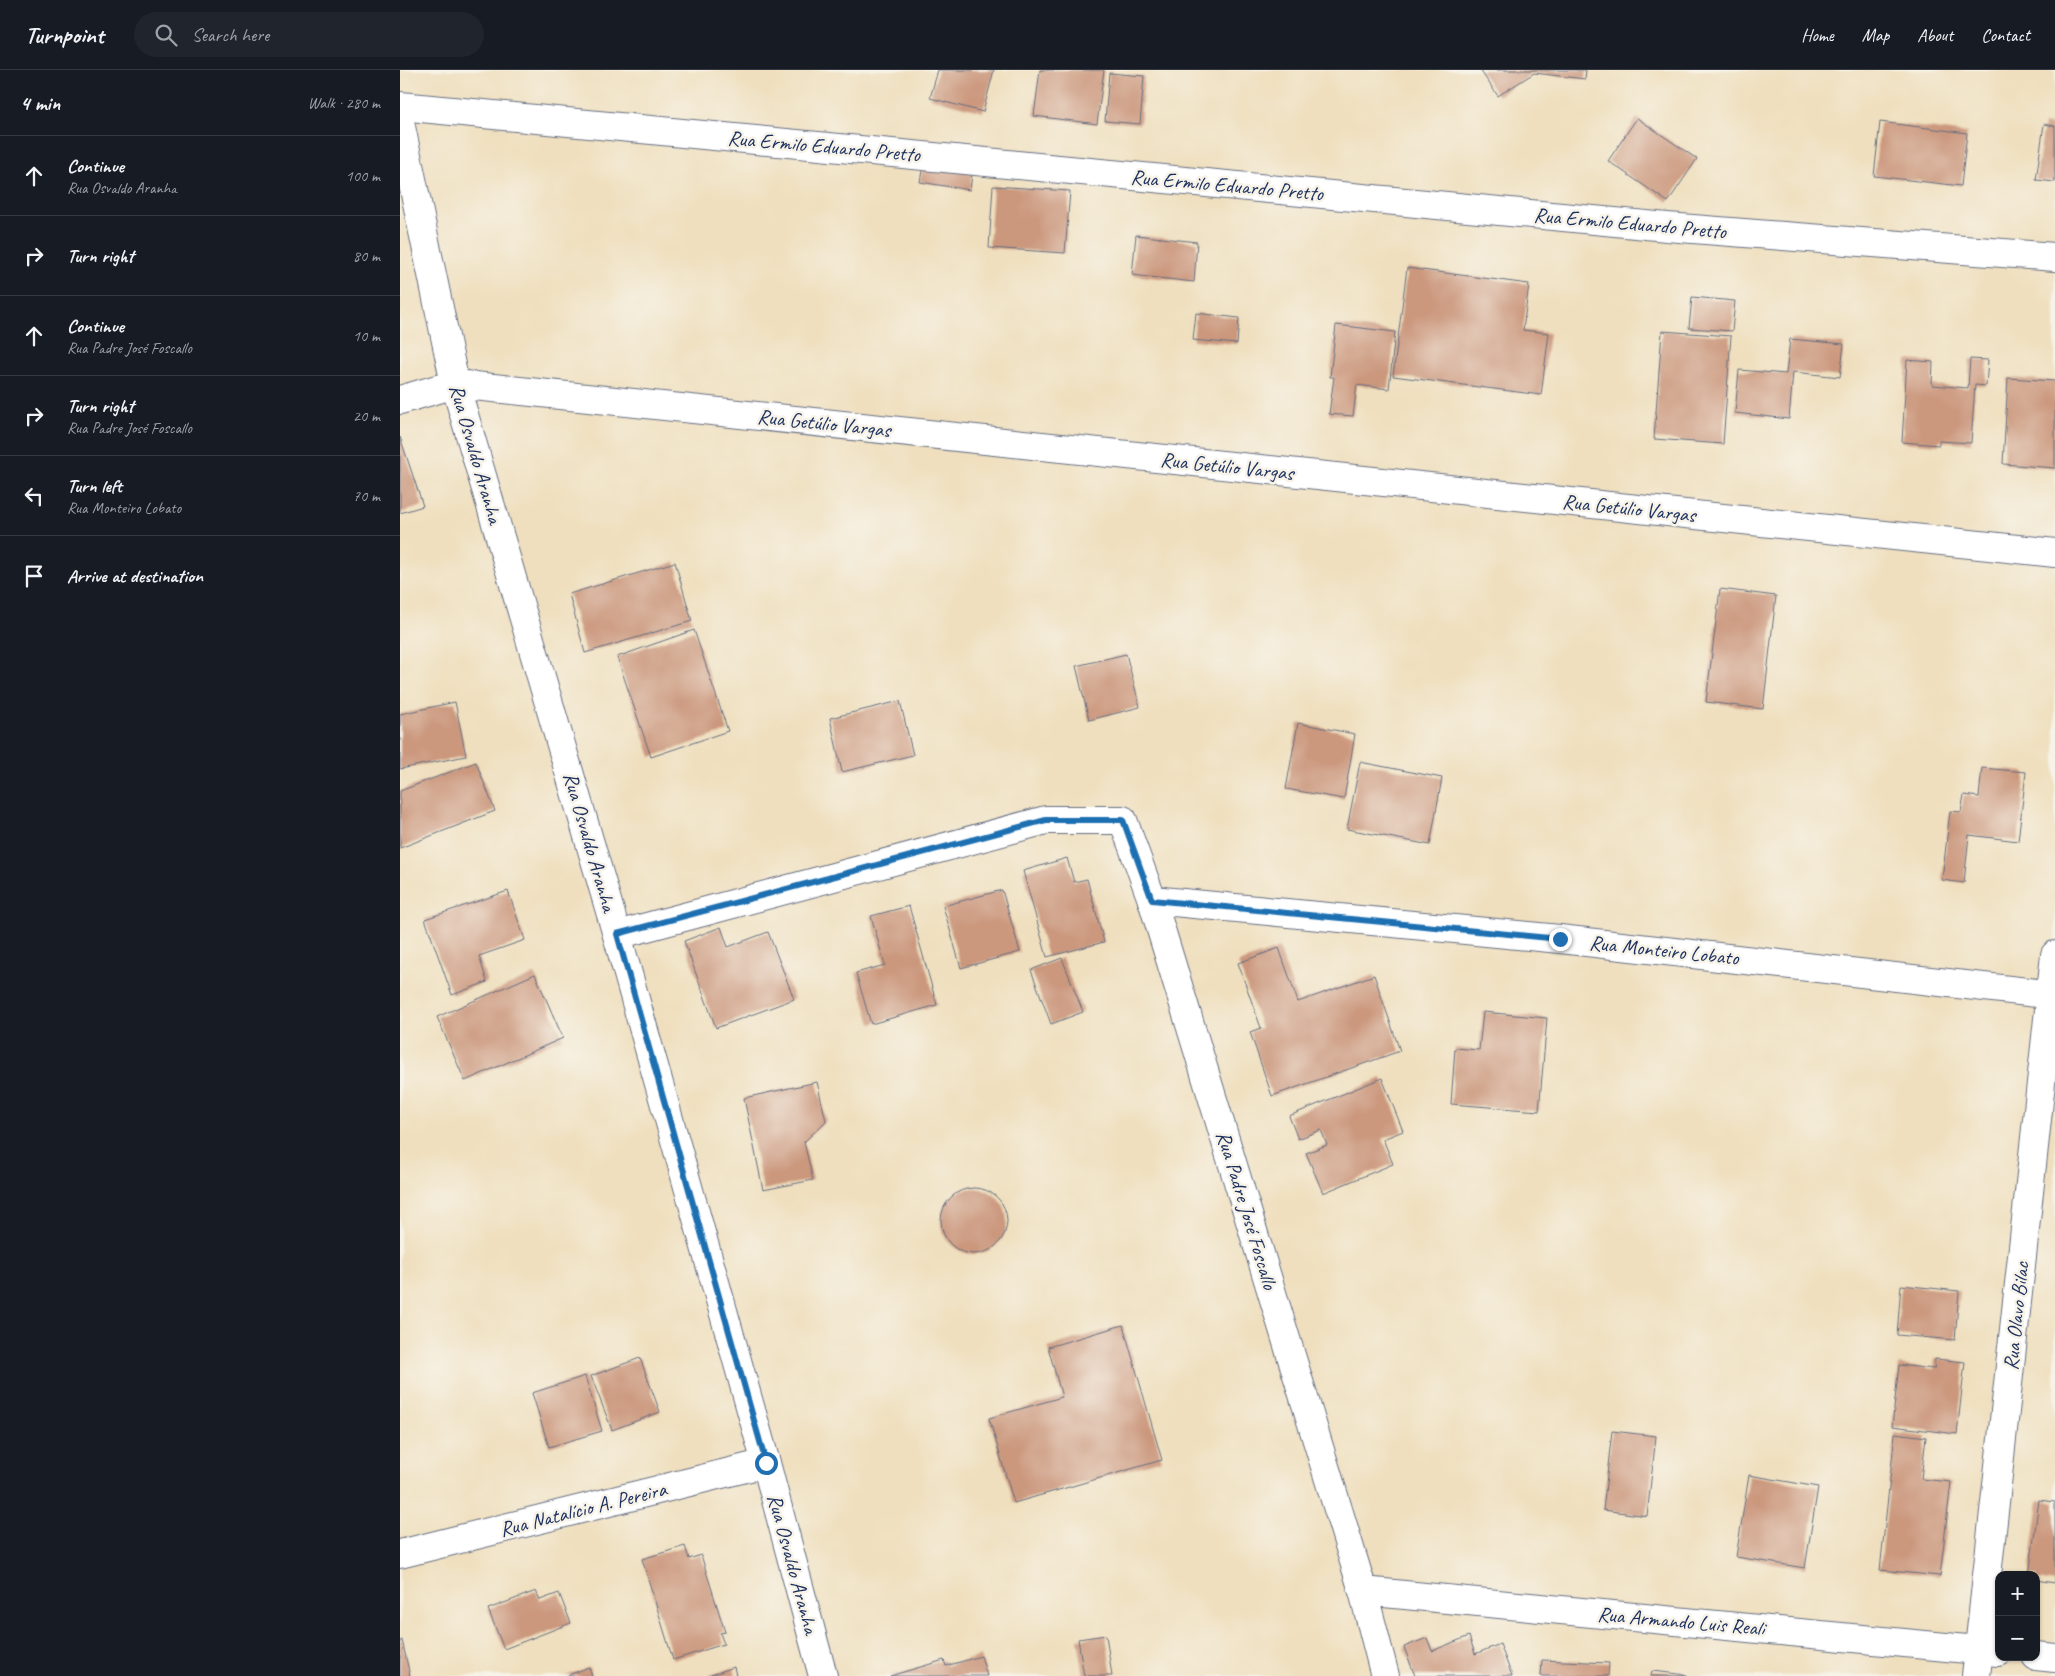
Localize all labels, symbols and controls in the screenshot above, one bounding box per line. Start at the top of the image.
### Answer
search box [134,12,484,57]
text: Turnpoint [25,20,104,50]
icon: search [152,21,180,49]
text: Search here [192,23,269,47]
text: Home [1801,24,1834,46]
text: Map [1862,24,1889,46]
text: About [1917,24,1953,46]
text: Contact [1981,24,2030,46]
text: 4 min [20,90,60,116]
text: Walk · 280 m [308,93,380,113]
street label: Rua Ermilo Eduardo Pretto [727,125,923,167]
text: Continue [67,154,124,178]
icon: ahead [20,162,48,190]
street label: Rua Ermilo Eduardo Pretto [1130,164,1326,206]
text: 100 m [346,166,380,186]
text: Rua Osvaldo Aranha [67,178,177,198]
street label: Rua Ermilo Eduardo Pretto [1533,202,1729,244]
icon: right [20,242,48,270]
text: Turn right [67,244,134,268]
text: 80 m [353,246,380,266]
text: Continue [67,314,124,338]
icon: ahead [20,322,48,350]
text: 10 m [353,326,380,346]
text: Rua Padre José Foscallo [67,338,192,358]
street label: Rua Osvaldo Aranha [444,381,509,529]
text: Turn right [67,394,134,418]
icon: right [20,402,48,430]
street label: Rua Getúlio Vargas [756,403,894,443]
text: 20 m [353,406,380,426]
text: Rua Padre José Foscallo [67,418,192,438]
street label: Rua Getúlio Vargas [1159,446,1297,486]
text: Turn left [67,474,122,498]
icon: left [20,482,48,510]
text: 70 m [353,486,380,506]
street label: Rua Getúlio Vargas [1561,488,1699,528]
text: Rua Monteiro Lobato [67,498,181,518]
icon: arrive [20,562,48,590]
text: Arrive at destination [67,564,203,588]
street label: Rua Osvaldo Aranha [558,769,623,917]
route end [1549,928,1572,951]
street label: Rua Monteiro Lobato [1588,929,1741,971]
street label: Rua Padre José Foscallo [1211,1128,1284,1294]
street label: Rua Olavo Bilac [1997,1259,2035,1371]
route start [755,1452,778,1475]
street label: Rua Natalício A. Pereira [497,1475,671,1542]
street label: Rua Osvaldo Aranha [762,1491,825,1639]
map controls [1995,1571,2040,1661]
button: + [1995,1571,2040,1616]
street label: Rua Armando Luis Reali [1596,1601,1769,1642]
button: − [1995,1616,2040,1661]

